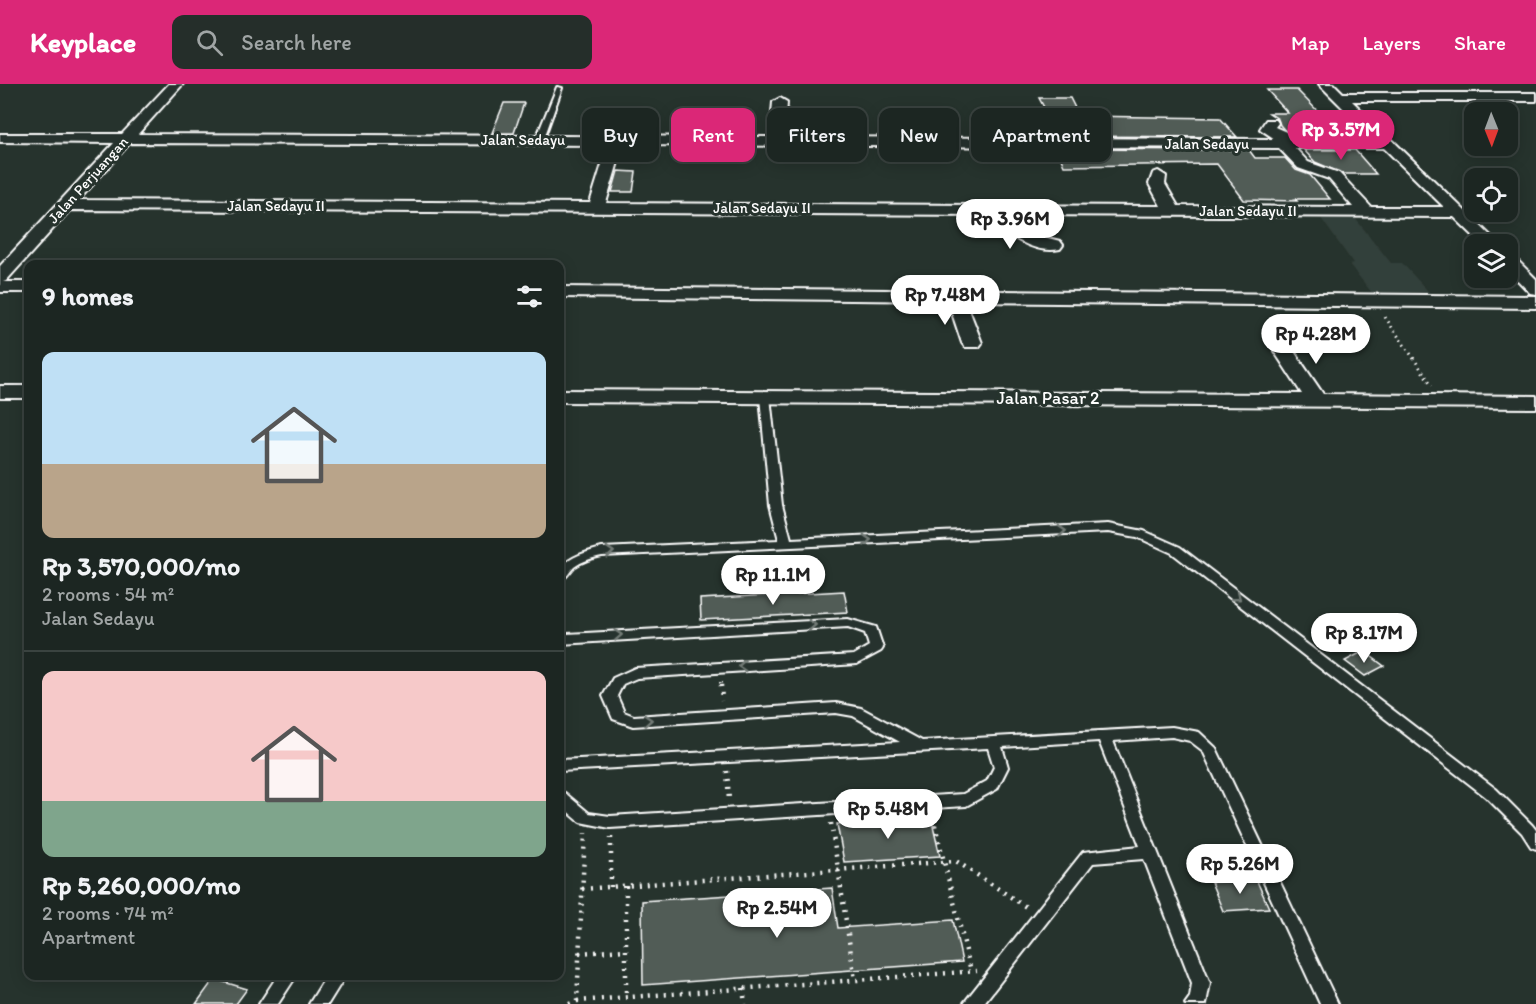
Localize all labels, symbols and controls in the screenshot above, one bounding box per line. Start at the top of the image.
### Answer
search box [172,15,592,69]
text: Keyplace [30,25,136,59]
icon: search [193,26,226,59]
text: Search here [241,29,352,56]
text: Map [1291,30,1330,55]
text: Layers [1363,30,1421,55]
text: Share [1454,30,1506,55]
north arrow [1464,102,1518,156]
map controls [1464,102,1518,288]
chip: Buy [582,108,659,162]
chip: Rent [671,108,755,162]
chip: Filters [767,108,867,162]
chip: New [879,108,959,162]
chip: Apartment [971,108,1111,162]
pin: Rp 3.57M [1279,110,1403,161]
text: Rp 3.57M [1301,117,1381,141]
street label: Jalan Sedayu [481,131,565,149]
street label: Jalan Perjuangan [44,132,132,227]
street label: Jalan Sedayu [1165,135,1249,153]
button: locate [1464,168,1518,222]
street label: Jalan Sedayu II [227,197,325,215]
street label: Jalan Sedayu II [713,199,811,217]
pin: Rp 3.96M [948,199,1072,250]
street label: Jalan Sedayu II [1199,202,1297,220]
text: Rp 3.96M [970,206,1050,230]
button: layers [1464,234,1518,288]
pin: Rp 7.48M [883,275,1007,326]
text: 9 homes [42,280,134,312]
icon: filters [513,280,546,313]
text: Rp 7.48M [905,282,985,306]
pin: Rp 4.28M [1254,314,1378,365]
text: Rp 4.28M [1275,321,1357,345]
street label: Jalan Pasar 2 [996,387,1100,409]
icon: home [240,391,348,499]
one-way arrow [1058,524,1067,537]
one-way arrow [863,533,872,546]
one-way arrow [605,545,614,558]
text: Rp 3,570,000/mo [42,550,240,582]
pin: Rp 11.1M [711,555,835,606]
text: Rp 11.1M [735,562,811,586]
text: 2 rooms · 54 m² [42,582,174,606]
one-way arrow [1230,589,1241,600]
text: Jalan Sedayu [42,606,155,630]
pin: Rp 8.17M [1302,613,1426,664]
one-way arrow [808,619,817,632]
text: Rp 8.17M [1325,620,1403,644]
one-way arrow [613,629,622,642]
one-way arrow [738,659,747,672]
icon: home [240,710,348,818]
one-way arrow [643,714,652,727]
pin: Rp 5.48M [826,789,950,840]
text: Rp 5.48M [847,796,929,820]
pin: Rp 5.26M [1178,844,1302,895]
text: Rp 5.26M [1200,851,1280,875]
text: Rp 5,260,000/mo [42,869,241,901]
pin: Rp 2.54M [715,888,839,939]
text: Rp 2.54M [737,895,817,919]
text: 2 rooms · 74 m² [42,901,174,925]
text: Apartment [42,925,135,949]

